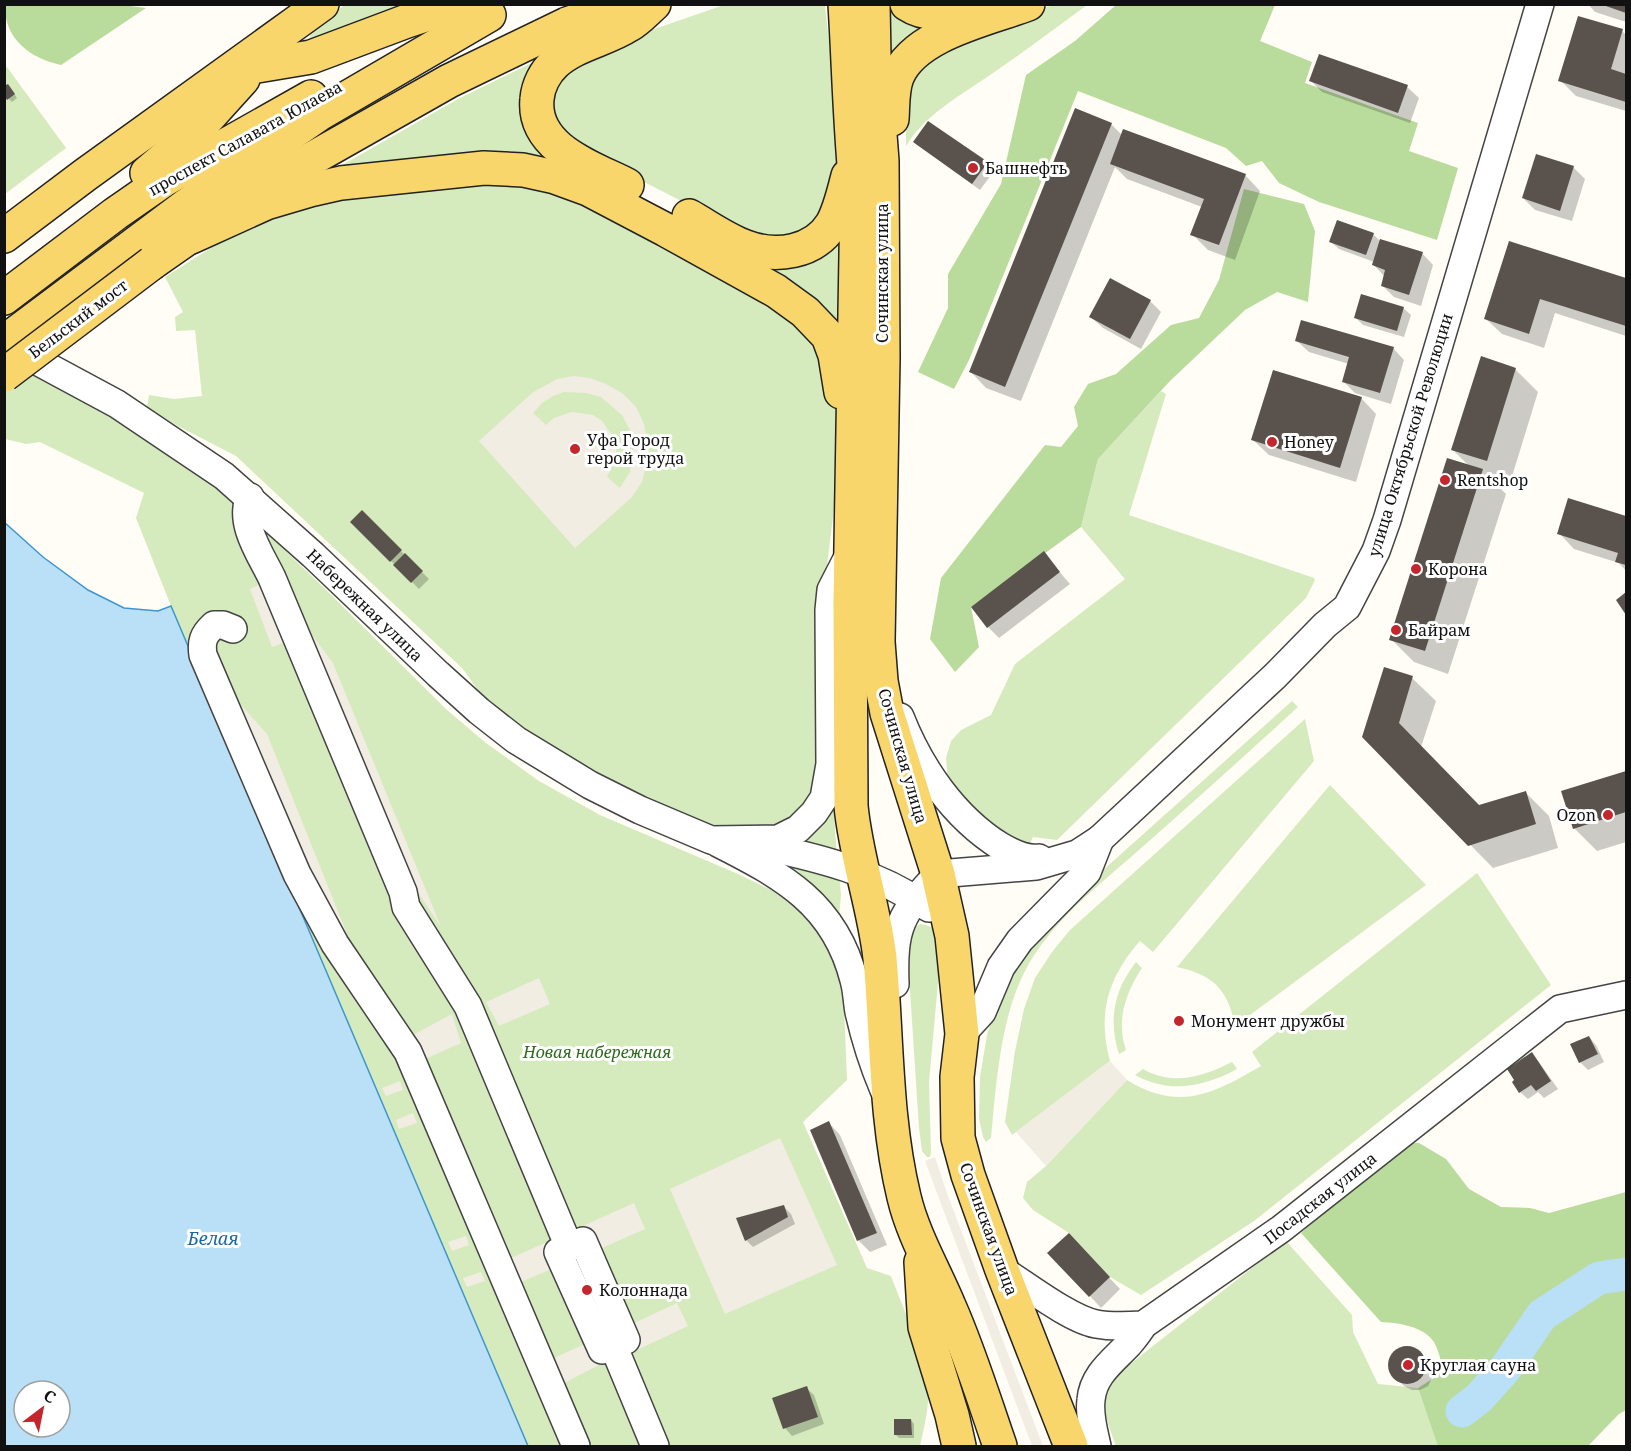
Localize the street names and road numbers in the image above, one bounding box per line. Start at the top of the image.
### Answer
street label: проспект Салавата Юлаева [144,75,346,201]
street label: Сочинская улица [871,203,893,343]
street label: Бельский мост [24,274,133,364]
street label: улица Октябрьской Революции [1362,310,1458,560]
street label: Набережная улица [302,544,428,666]
street label: Сочинская улица [873,686,933,826]
street label: Посадская улица [1259,1147,1381,1249]
street label: Сочинская улица [955,1160,1023,1298]

